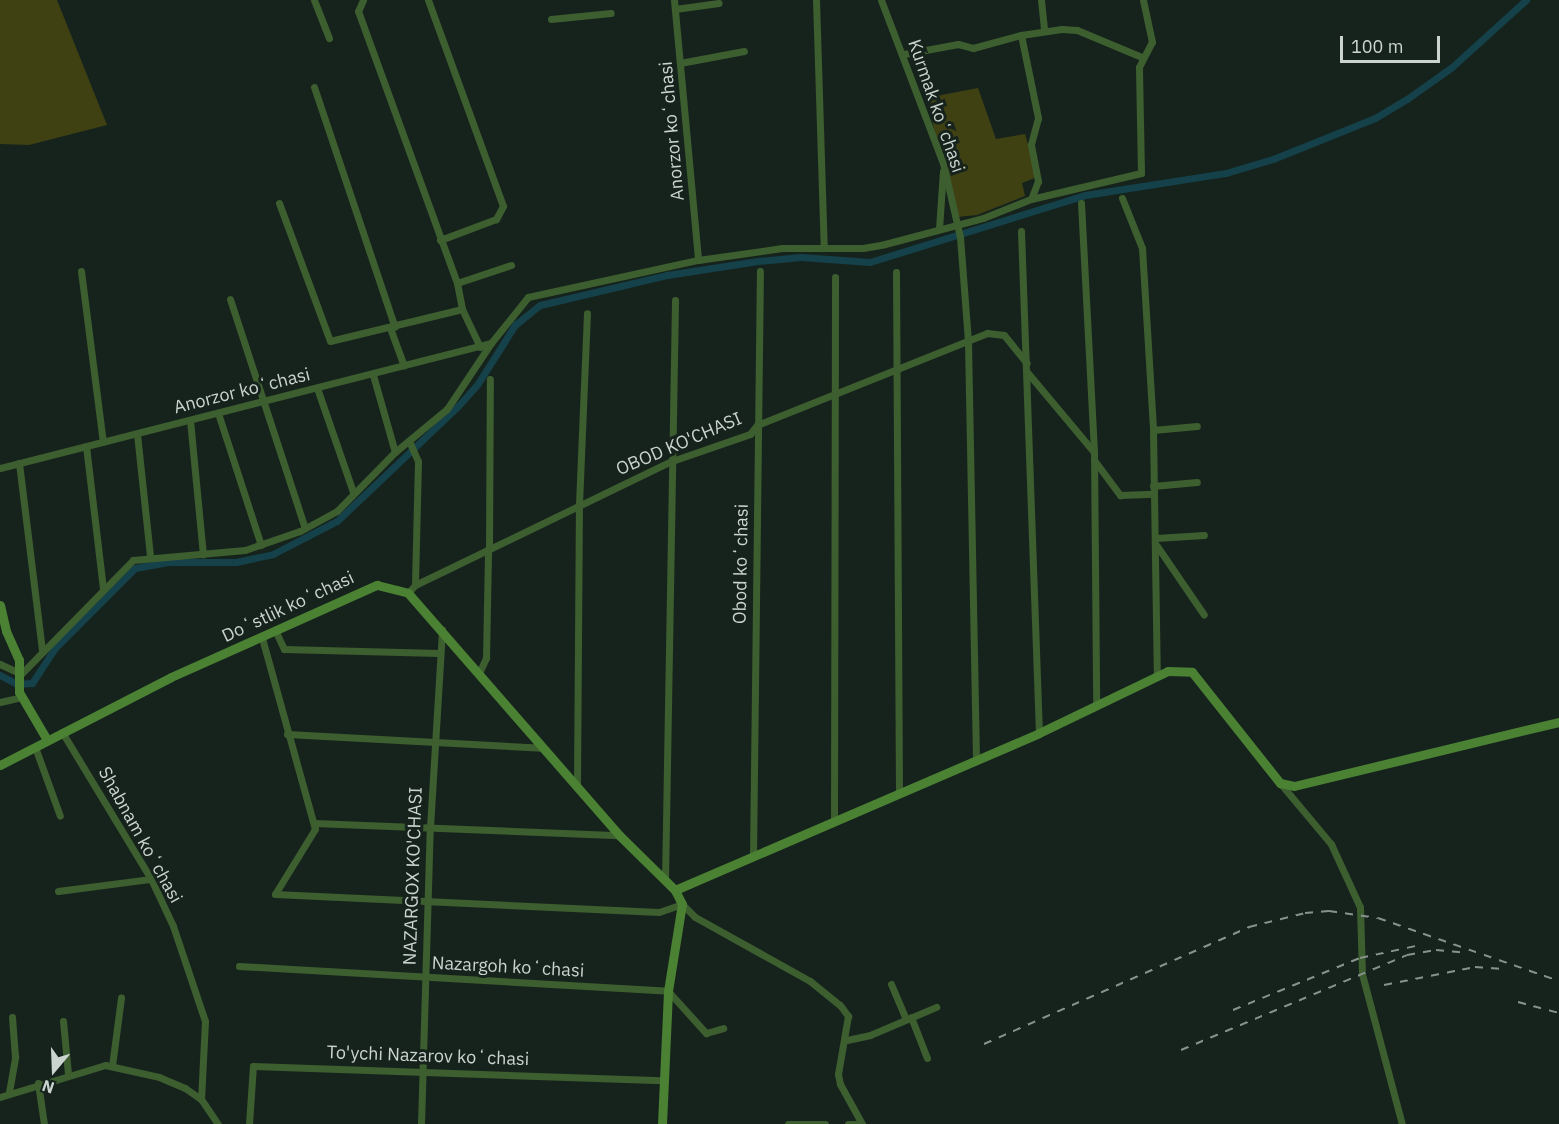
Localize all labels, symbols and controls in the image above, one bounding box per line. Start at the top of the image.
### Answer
scale bar [1343,24,1444,62]
text: 100 m [1351,35,1403,58]
street label: Kurmak koʻchasi [903,37,969,175]
street label: Anorzor koʻchasi [655,60,689,202]
street label: Anorzor koʻchasi [172,364,312,418]
street label: OBOD KO'CHASI [613,408,745,480]
street label: Obod koʻchasi [729,504,753,624]
street label: Doʻstlik koʻchasi [219,567,357,647]
street label: Shabnam koʻchasi [94,763,186,907]
street label: NAZARGOX KO'CHASI [399,786,427,966]
street label: Nazargoh koʻchasi [431,952,585,982]
north arrow [24,1040,84,1100]
street label: To'ychi Nazarov koʻchasi [326,1042,530,1070]
text: N [39,1076,57,1098]

